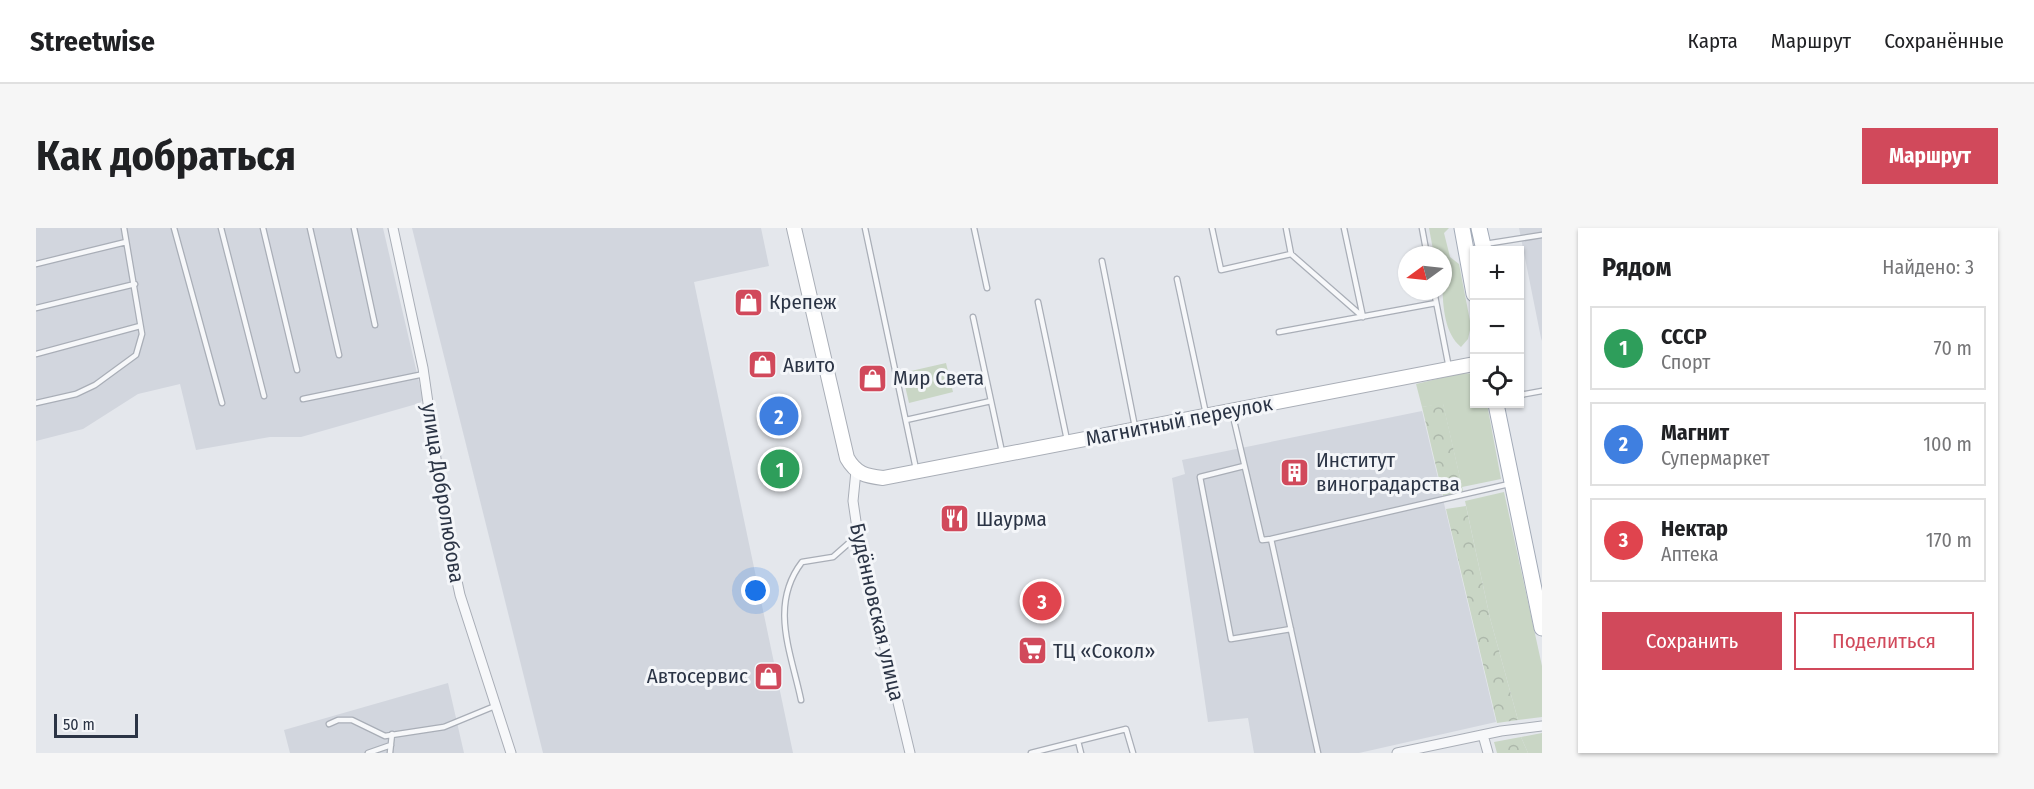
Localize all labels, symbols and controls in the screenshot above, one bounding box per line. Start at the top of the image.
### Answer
text: Streetwise [30,25,155,58]
text: Карта [1688,28,1738,54]
text: Маршрут [1771,28,1851,54]
text: Сохранённые [1884,28,2004,54]
button: Маршрут [1862,128,1998,184]
text: Как добраться [36,131,296,181]
north arrow [1398,246,1452,300]
map controls [1470,246,1524,408]
button: + [1470,246,1524,300]
text: Рядом [1602,252,1671,283]
text: Найдено: 3 [1882,255,1974,279]
shop icon: Крепеж [732,286,764,318]
place label: Крепеж [769,289,837,315]
button: − [1470,300,1524,354]
text: СССР [1661,323,1707,350]
text: 1 [1619,336,1628,360]
text: 70 m [1934,336,1972,360]
shop icon: Авито [746,349,778,381]
text: Спорт [1661,350,1710,374]
place label: Авито [783,352,835,378]
button: locate [1470,354,1524,408]
shop icon: Мир Света [856,362,888,394]
place label: Мир Света [893,365,984,391]
street label: Магнитный переулок [1084,390,1275,452]
pin: 2 [760,394,798,438]
street label: улица Добролюбова [416,401,470,585]
text: Магнит [1661,419,1729,446]
text: 2 [1619,432,1628,456]
text: 100 m [1923,432,1972,456]
pin: 1 [760,446,800,492]
text: Супермаркет [1661,446,1770,470]
place label: Институт виноградарства [1316,447,1460,497]
building icon: Институт виноградарства [1279,456,1311,488]
restaurant icon: Шаурма [939,503,971,535]
place label: Шаурма [976,506,1047,532]
text: Нектар [1661,515,1728,542]
street label: Будённовская улица [844,521,910,703]
text: 3 [1619,528,1628,552]
text: 170 m [1926,528,1972,552]
text: Аптека [1661,542,1719,566]
your location [741,576,770,605]
pin: 3 [1022,578,1062,623]
button: Сохранить [1602,612,1782,670]
button: Поделиться [1794,612,1974,670]
supermarket icon: ТЦ «Сокол» [1016,635,1048,667]
place label: ТЦ «Сокол» [1053,638,1155,664]
shop icon: Автосервис [753,660,785,692]
place label: Автосервис [647,663,748,689]
scale bar [54,711,138,738]
text: 50 m [63,715,95,734]

